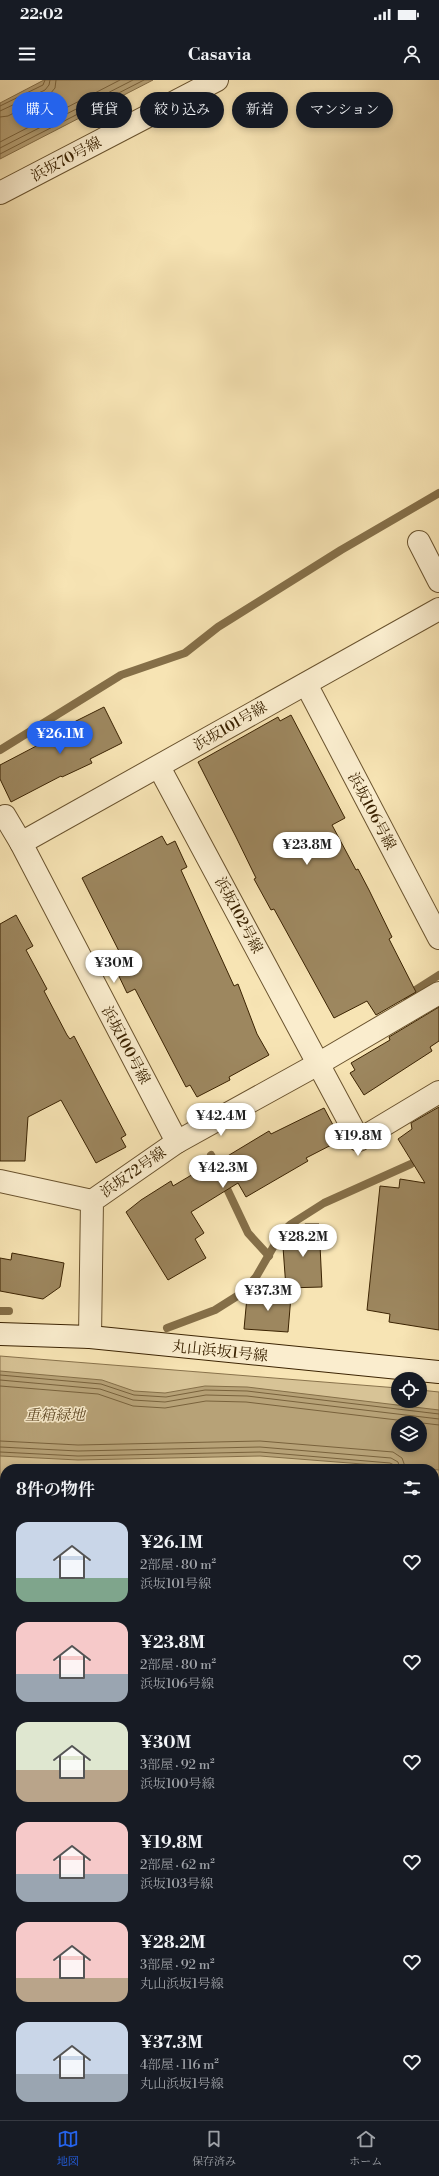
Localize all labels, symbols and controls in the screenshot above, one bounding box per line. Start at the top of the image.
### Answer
text: 22:02 [20,5,63,24]
icon: menu [16,43,38,65]
text: Casavia [188,43,251,66]
icon: person [401,43,423,65]
chip: 購入 [12,92,68,128]
chip: 賃貸 [76,92,132,128]
chip: 絞り込み [140,92,224,128]
chip: 新着 [232,92,288,128]
chip: マンション [296,92,393,128]
street label: 浜坂70号線 [28,133,105,186]
street label: 浜坂101号線 [190,698,270,755]
pin: ¥26.1M [27,721,93,755]
text: ¥26.1M [36,726,84,742]
street label: 浜坂106号線 [343,769,400,853]
pin: ¥23.8M [274,832,340,866]
text: ¥23.8M [282,837,332,853]
street label: 浜坂102号線 [210,874,267,957]
pin: ¥30M [90,950,138,984]
text: ¥30M [94,955,134,971]
street label: 浜坂100号線 [97,1003,154,1088]
pin: ¥42.4M [188,1103,254,1137]
text: ¥42.4M [195,1108,247,1124]
pin: ¥19.8M [325,1123,391,1157]
text: ¥19.8M [334,1128,382,1144]
street label: 浜坂72号線 [97,1143,170,1202]
pin: ¥42.3M [190,1155,256,1189]
text: ¥42.3M [198,1160,248,1176]
pin: ¥28.2M [270,1224,336,1258]
text: ¥28.2M [278,1229,328,1245]
pin: ¥37.3M [235,1278,301,1312]
text: ¥37.3M [244,1283,292,1299]
street label: 丸山浜坂1号線 [171,1337,269,1366]
map controls [391,1372,427,1452]
button: locate [391,1372,427,1408]
park label: 重箱緑地 [25,1406,87,1425]
button: layers [391,1416,427,1452]
icon: filters [401,1477,423,1499]
text: 8件の物件 [16,1479,95,1501]
text: ¥26.1M [140,1532,203,1554]
icon: home [48,1538,96,1586]
icon: heart [401,1551,423,1573]
text: 2部屋 · 80 m² [140,1557,216,1573]
text: 浜坂101号線 [140,1576,211,1592]
text: ¥23.8M [140,1632,205,1654]
icon: home [48,1638,96,1686]
icon: heart [401,1651,423,1673]
text: 2部屋 · 80 m² [140,1657,216,1673]
text: 浜坂106号線 [140,1676,214,1692]
text: ¥30M [140,1732,191,1754]
icon: home [48,1738,96,1786]
icon: heart [401,1751,423,1773]
text: 3部屋 · 92 m² [140,1757,215,1773]
text: 浜坂100号線 [140,1776,214,1792]
text: ¥19.8M [140,1832,203,1854]
icon: home [48,1838,96,1886]
icon: heart [401,1851,423,1873]
text: 2部屋 · 62 m² [140,1857,215,1873]
text: 浜坂103号線 [140,1876,213,1892]
text: ¥28.2M [140,1932,206,1954]
icon: home [48,1938,96,1986]
icon: heart [401,1951,423,1973]
text: 3部屋 · 92 m² [140,1957,215,1973]
text: 丸山浜坂1号線 [140,1976,224,1992]
text: ¥37.3M [140,2032,203,2054]
icon: home [48,2038,96,2086]
icon: heart [401,2051,423,2073]
text: 4部屋 · 116 m² [140,2057,219,2073]
text: 丸山浜坂1号線 [140,2076,224,2092]
tab: 地図 [57,2128,79,2169]
tab: 保存済み [192,2128,236,2169]
tab: ホーム [349,2128,382,2169]

